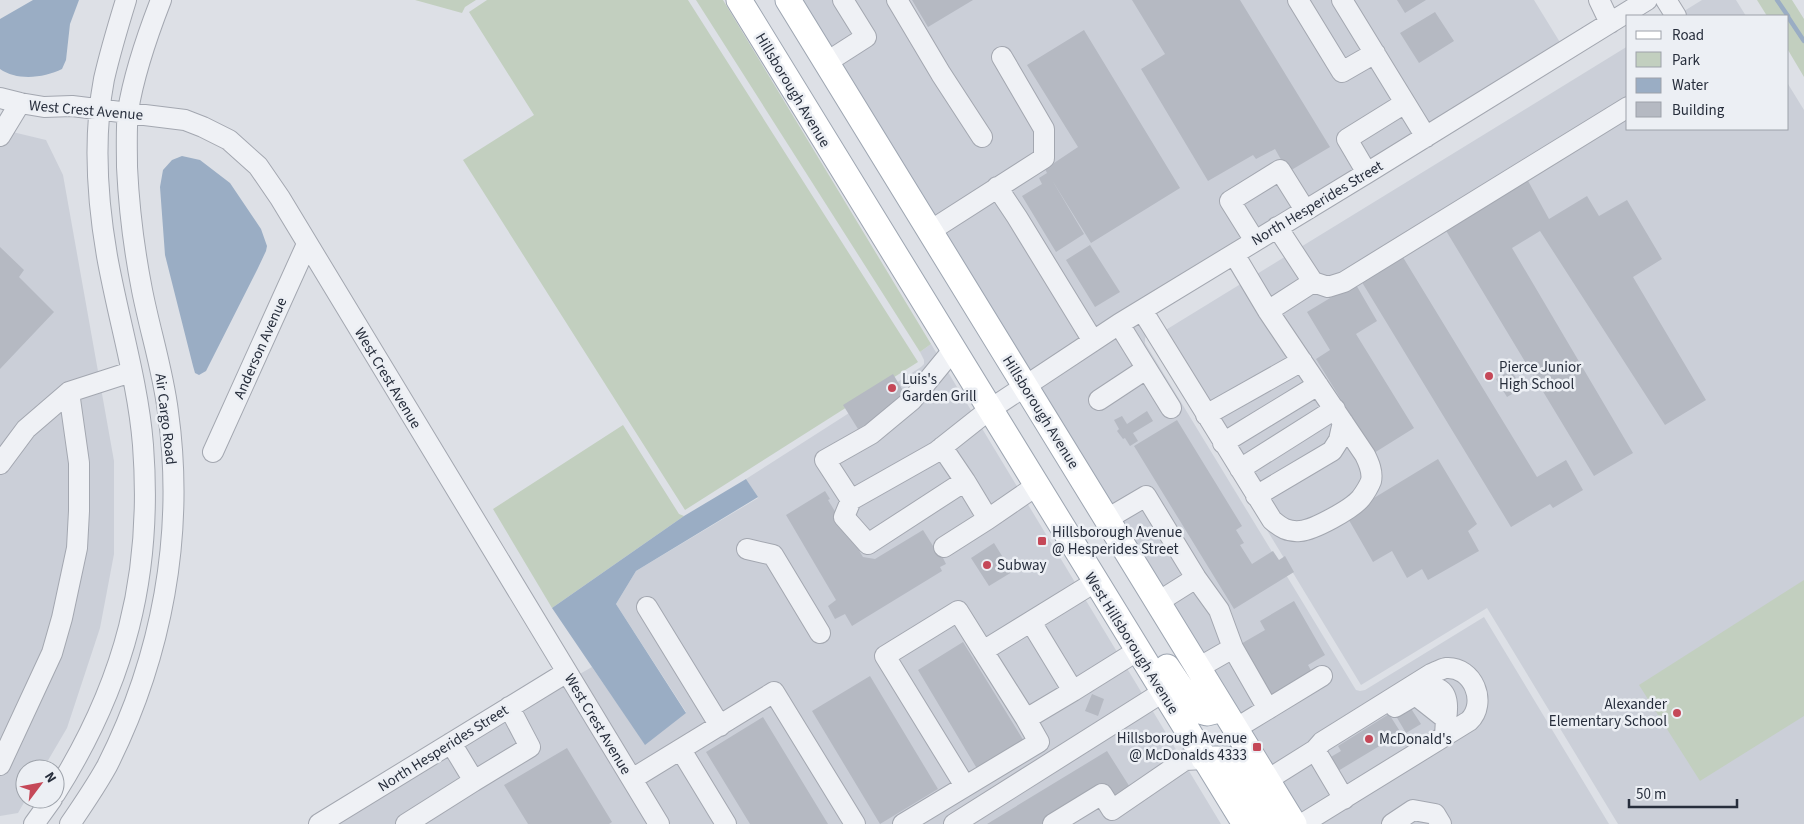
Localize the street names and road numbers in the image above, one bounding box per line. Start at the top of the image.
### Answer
street label: Hillsborough Avenue [750,29,835,151]
street label: West Crest Avenue [28,95,144,126]
street label: North Hesperides Street [1248,156,1387,251]
street label: Anderson Avenue [229,294,292,402]
street label: West Crest Avenue [349,324,426,433]
street label: Hillsborough Avenue [997,352,1084,473]
street label: Air Cargo Road [149,372,182,466]
street label: West Hillsborough Avenue [1079,568,1184,718]
street label: West Crest Avenue [559,670,636,779]
street label: North Hesperides Street [374,700,512,797]

